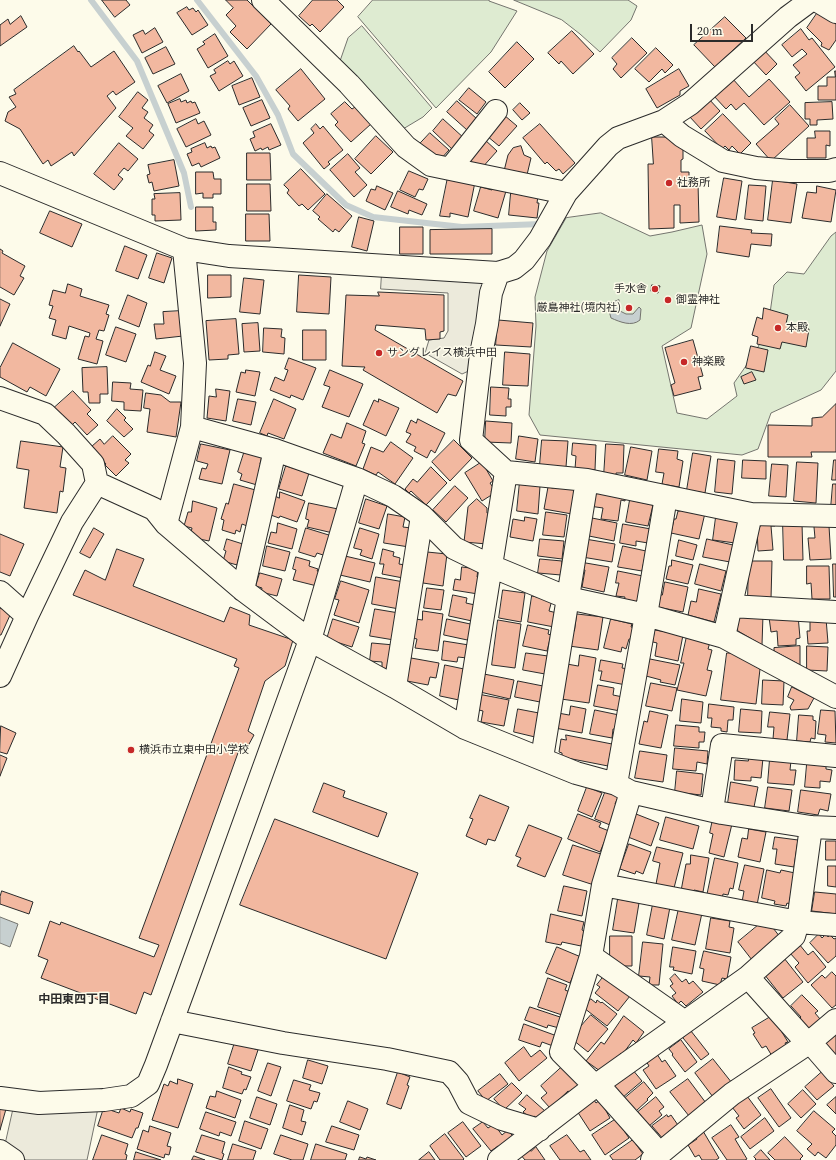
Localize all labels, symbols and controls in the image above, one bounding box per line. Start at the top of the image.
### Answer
scale bar [692,16,755,42]
text: 20 m [697,23,723,39]
place label: 社務所 [677,176,710,190]
marker: 社務所 [664,178,674,188]
place label: 手水舎 [614,282,647,296]
marker: 手水舎 [650,284,660,294]
place label: 御霊神社 [676,293,720,307]
marker: 御霊神社 [663,295,673,305]
place label: 厳島神社(境内社) [537,301,621,315]
marker: 厳島神社(境内社) [624,303,634,313]
place label: 本殿 [786,321,808,335]
marker: 本殿 [773,323,783,333]
place label: サングレイス横浜中田 [387,346,497,360]
marker: サングレイス横浜中田 [374,348,384,358]
place label: 神楽殿 [692,355,725,369]
marker: 神楽殿 [679,357,689,367]
place label: 横浜市立東中田小学校 [139,743,249,757]
marker: 横浜市立東中田小学校 [126,745,136,755]
district label: 中田東四丁目 [38,993,110,1007]

